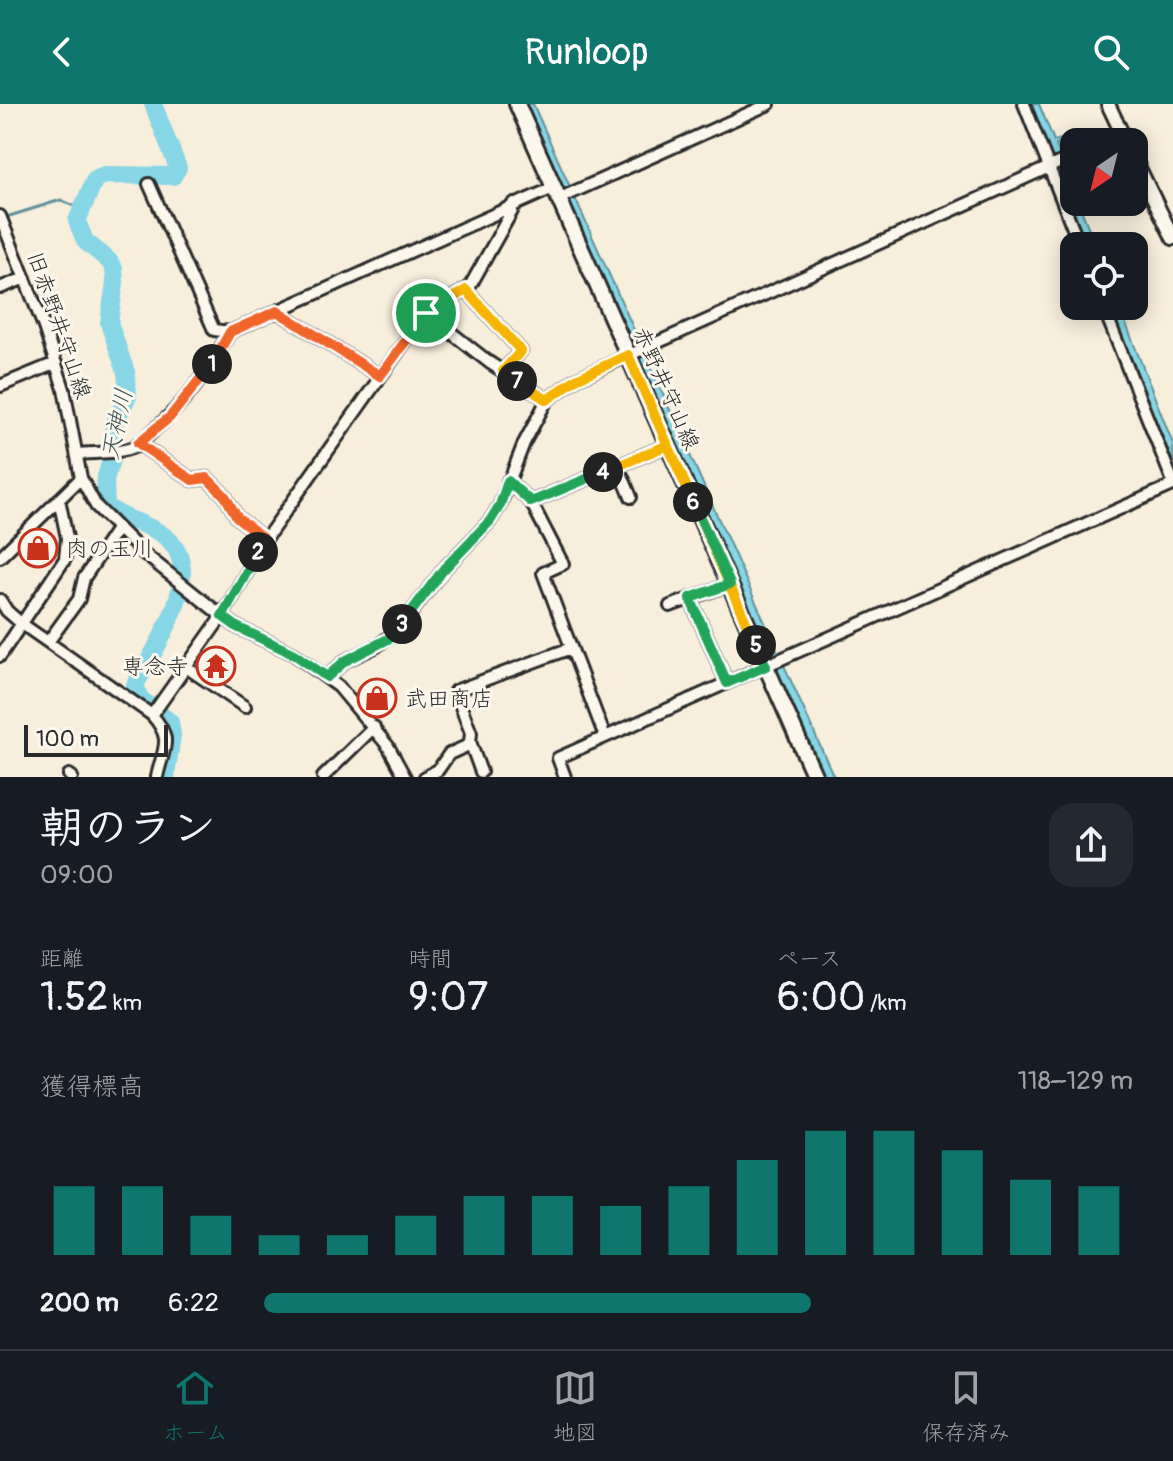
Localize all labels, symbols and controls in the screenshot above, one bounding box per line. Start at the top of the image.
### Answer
icon: back [40,30,84,74]
text: Runloop [525,30,648,75]
icon: search [1089,30,1133,74]
north arrow [1060,128,1148,216]
map controls [1060,128,1148,320]
button: locate [1060,232,1148,320]
street label: 旧赤野井守山線 [21,248,97,403]
pin [392,279,460,347]
icon: arrive [404,291,448,335]
street label: 赤野井守山線 [626,322,706,454]
pin: 1 [192,344,232,384]
text: 1 [208,350,216,378]
pin: 7 [497,361,537,401]
text: 7 [511,367,523,395]
water label: 天神川 [96,386,139,462]
pin: 4 [583,452,623,492]
text: 4 [597,458,609,486]
pin: 6 [673,482,713,522]
text: 6 [687,488,699,516]
shop icon: 肉の玉川 [17,527,59,569]
pin: 2 [238,532,278,572]
place label: 肉の玉川 [66,535,154,563]
text: 2 [252,538,264,566]
pin: 3 [382,604,422,644]
text: 3 [396,610,408,638]
pin: 5 [736,625,776,665]
text: 5 [750,631,762,659]
temple icon: 専念寺 [195,645,237,687]
place label: 専念寺 [122,653,188,681]
shop icon: 武田商店 [356,677,398,719]
place label: 武田商店 [405,685,493,713]
scale bar [24,721,168,757]
text: 100 m [36,725,99,753]
text: 朝のラン [40,801,216,856]
button: share [1049,803,1133,887]
text: 09:00 [40,859,114,891]
text: 距離 [40,945,84,973]
text: 時間 [408,945,452,973]
text: ペース [777,945,841,973]
text: 1.52 [40,973,108,1022]
text: 9:07 [408,973,488,1022]
text: 6:00 [777,973,865,1022]
text: km [108,989,142,1017]
text: /km [865,989,907,1017]
text: 118–129 m [1017,1065,1133,1097]
text: 獲得標高 [40,1071,144,1103]
text: 200 m [40,1287,119,1319]
text: 6:22 [168,1287,219,1319]
tab: ホーム [163,1366,228,1447]
tab: 地図 [553,1366,597,1447]
tab: 保存済み [922,1366,1010,1447]

